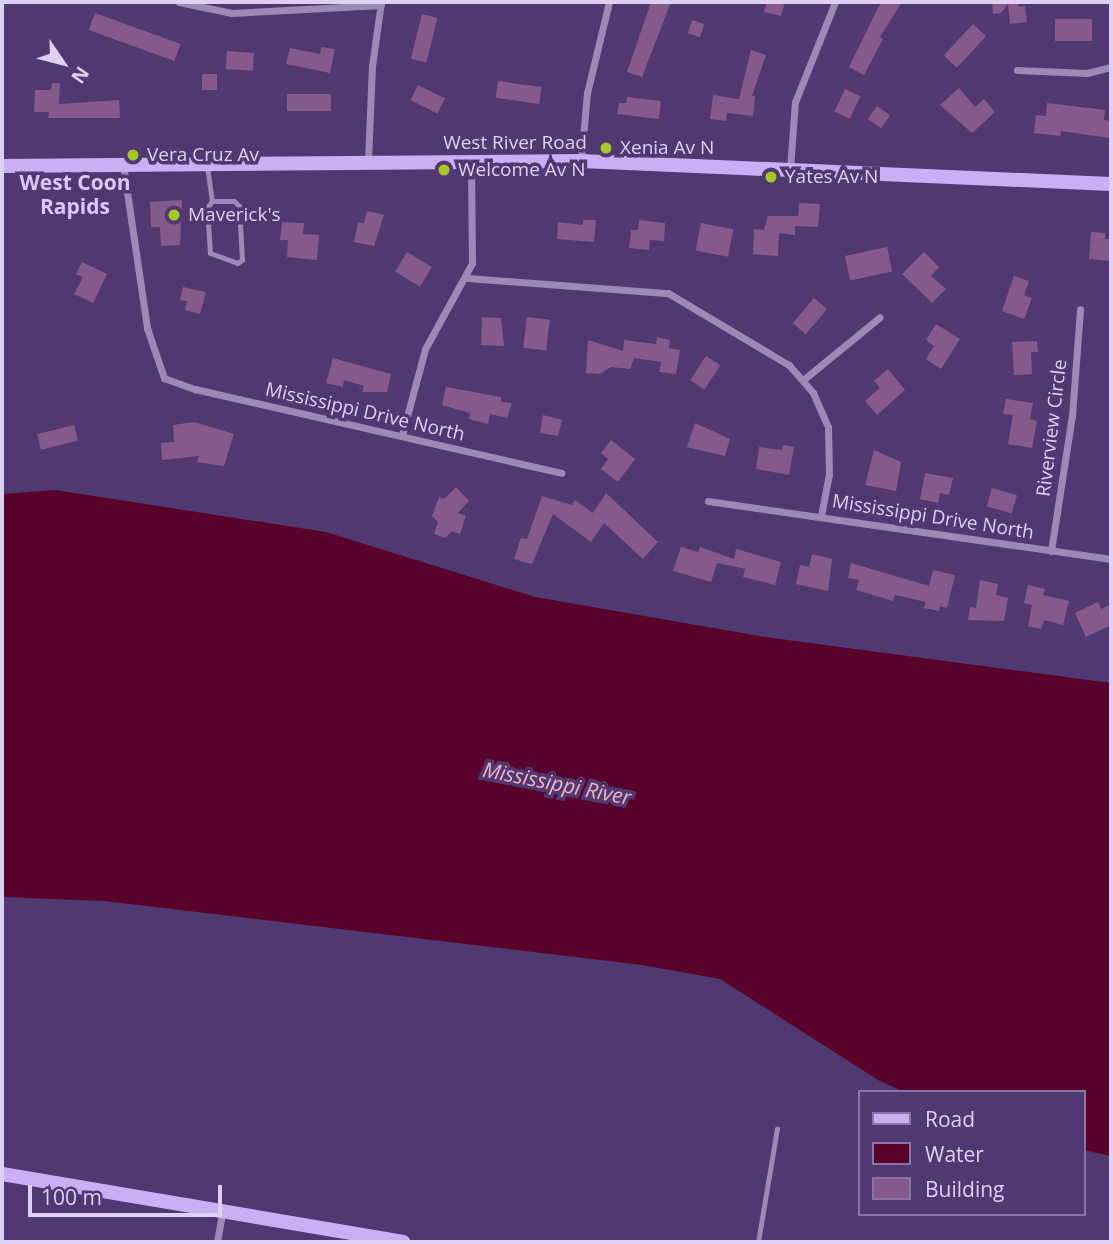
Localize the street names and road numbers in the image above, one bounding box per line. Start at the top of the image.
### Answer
street label: West River Road [443,132,587,154]
street label: Riverview Circle [1032,358,1072,498]
street label: Mississippi Drive North [263,378,467,446]
street label: Mississippi Drive North [830,490,1036,544]

